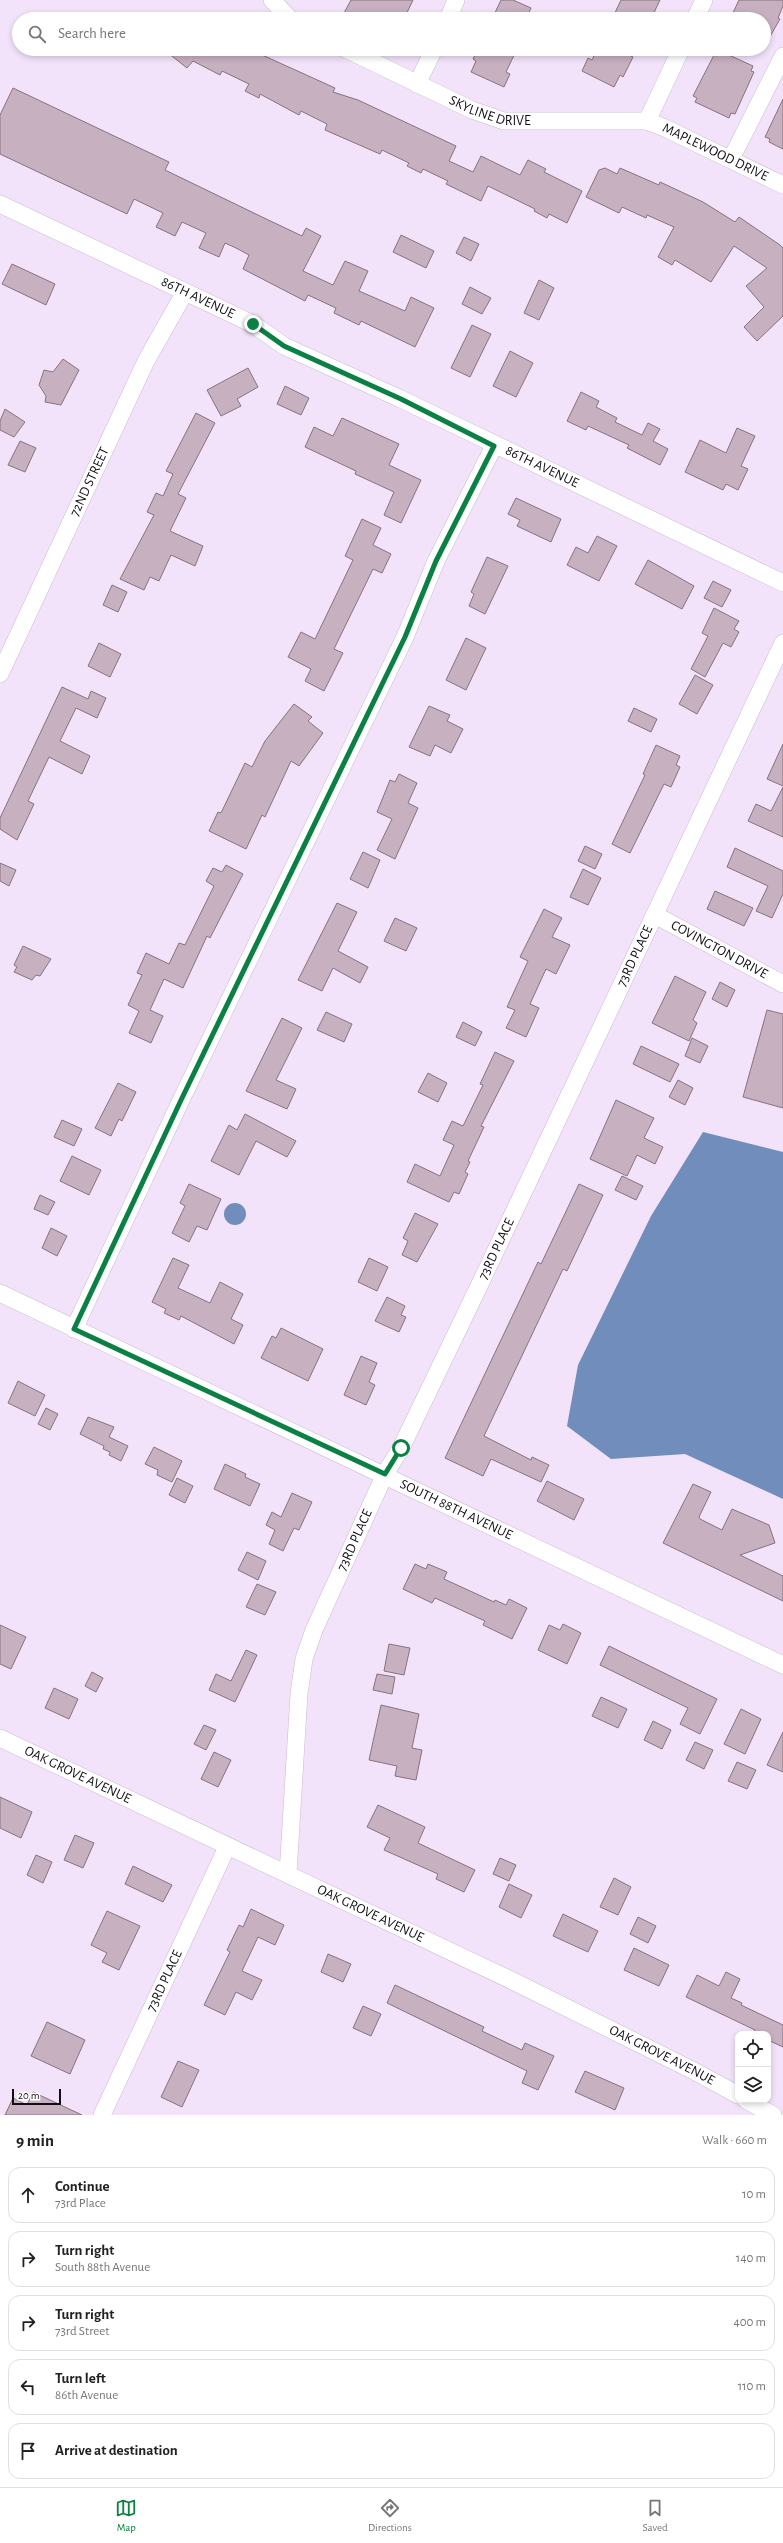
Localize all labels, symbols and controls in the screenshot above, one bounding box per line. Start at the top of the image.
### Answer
search box [12,12,771,56]
icon: search [26,23,48,45]
text: Search here [58,26,126,41]
street label: SKYLINE DRIVE [447,93,531,128]
street label: MAPLEWOOD DRIVE [660,121,771,184]
street label: 86TH AVENUE [159,274,237,321]
route end [244,315,262,333]
street label: 86TH AVENUE [503,443,581,491]
street label: 72ND STREET [68,445,112,519]
street label: COVINGTON DRIVE [669,918,770,981]
street label: 73RD PLACE [615,923,655,989]
street label: 73RD PLACE [476,1216,517,1282]
route start [392,1439,410,1457]
street label: SOUTH 88TH AVENUE [398,1477,515,1542]
street label: 73RD PLACE [335,1507,375,1573]
street label: OAK GROVE AVENUE [22,1744,133,1806]
street label: OAK GROVE AVENUE [315,1882,426,1945]
street label: 73RD PLACE [144,1948,185,2014]
street label: OAK GROVE AVENUE [607,2023,717,2088]
map controls [735,2031,771,2103]
button: locate [735,2031,771,2067]
button: layers [735,2067,771,2103]
scale bar [12,2087,61,2106]
text: 20 m [18,2090,39,2101]
text: 9 min [16,2132,54,2149]
text: Walk · 660 m [702,2134,767,2147]
text: Continue [55,2179,110,2194]
icon: ahead [17,2184,39,2206]
text: 10 m [742,2188,766,2201]
text: 73rd Place [55,2197,106,2210]
text: Turn right [55,2243,114,2258]
icon: right [17,2248,39,2270]
text: 140 m [736,2252,766,2265]
text: South 88th Avenue [55,2261,150,2274]
text: Turn right [55,2307,114,2322]
icon: right [17,2312,39,2334]
text: 400 m [733,2316,766,2329]
text: 73rd Street [55,2325,109,2338]
text: Turn left [55,2371,106,2386]
icon: left [17,2376,39,2398]
text: 110 m [738,2380,766,2393]
text: 86th Avenue [55,2389,118,2402]
icon: arrive [17,2440,39,2462]
text: Arrive at destination [55,2443,178,2458]
tab: Map [115,2497,137,2534]
tab: Directions [368,2497,412,2534]
tab: Saved [642,2497,668,2534]

